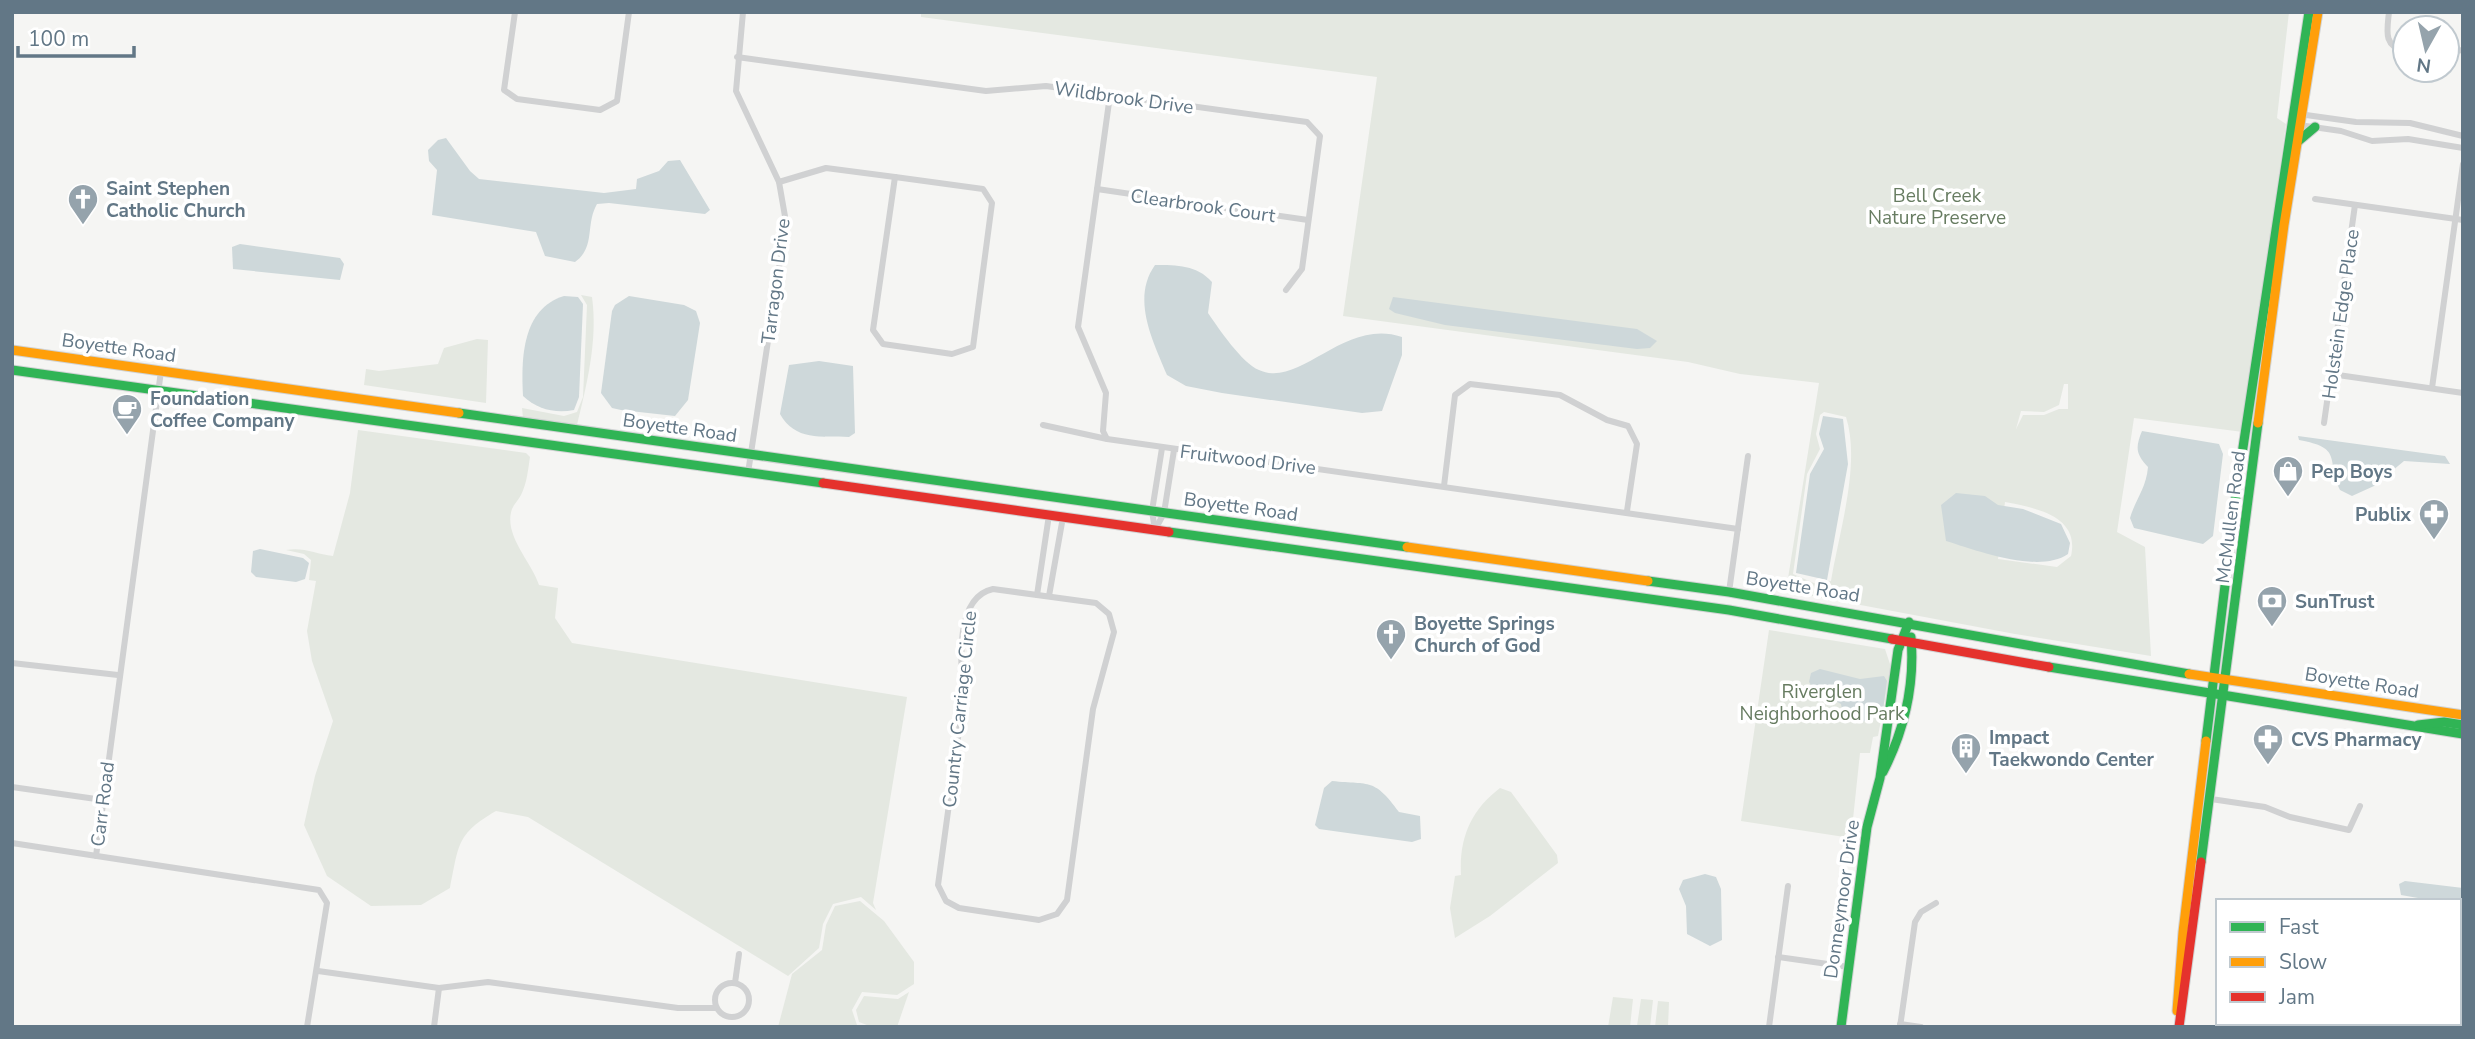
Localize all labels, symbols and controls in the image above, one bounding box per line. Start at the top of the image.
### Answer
scale bar [18,14,133,58]
north arrow [2391,14,2461,84]
text: 100 m [28,25,89,53]
text: N [2415,51,2433,79]
street label: Wildbrook Drive [1053,75,1195,121]
place label: Saint Stephen Catholic Church [106,176,246,224]
church icon: Saint Stephen Catholic Church [66,182,100,226]
street label: Clearbrook Court [1129,183,1277,229]
park label: Bell Creek Nature Preserve [1868,183,2006,231]
street label: Tarragon Drive [755,217,797,345]
street label: Holstein Edge Place [2316,228,2366,401]
street label: Boyette Road [60,327,178,369]
place label: Foundation Coffee Company [150,386,296,434]
cafe icon: Foundation Coffee Company [110,392,144,436]
street label: Boyette Road [621,407,739,449]
street label: Fruitwood Drive [1178,439,1317,481]
street label: McMullen Road [2210,449,2252,585]
shop icon: Pep Boys [2271,454,2305,498]
place label: Pep Boys [2311,459,2393,485]
street label: Boyette Road [1182,486,1300,528]
pharmacy icon: Publix [2417,497,2451,541]
place label: Publix [2355,502,2412,528]
street label: Boyette Road [1744,565,1862,609]
bank icon: SunTrust [2255,584,2289,628]
place label: SunTrust [2295,589,2375,615]
street label: Country Carriage Circle [937,609,983,809]
place label: Boyette Springs Church of God [1414,611,1555,659]
church icon: Boyette Springs Church of God [1374,617,1408,661]
street label: Boyette Road [2303,661,2421,705]
park label: Riverglen Neighborhood Park [1740,679,1905,727]
pharmacy icon: CVS Pharmacy [2251,722,2285,766]
place label: Impact Taekwondo Center [1989,725,2155,773]
place label: CVS Pharmacy [2291,727,2422,753]
building icon: Impact Taekwondo Center [1949,731,1983,775]
street label: Carr Road [85,760,121,848]
street label: Donneymoor Drive [1818,818,1866,980]
legend [2216,899,2461,1025]
text: Fast [2279,913,2319,941]
text: Slow [2279,948,2328,976]
text: Jam [2278,983,2315,1011]

